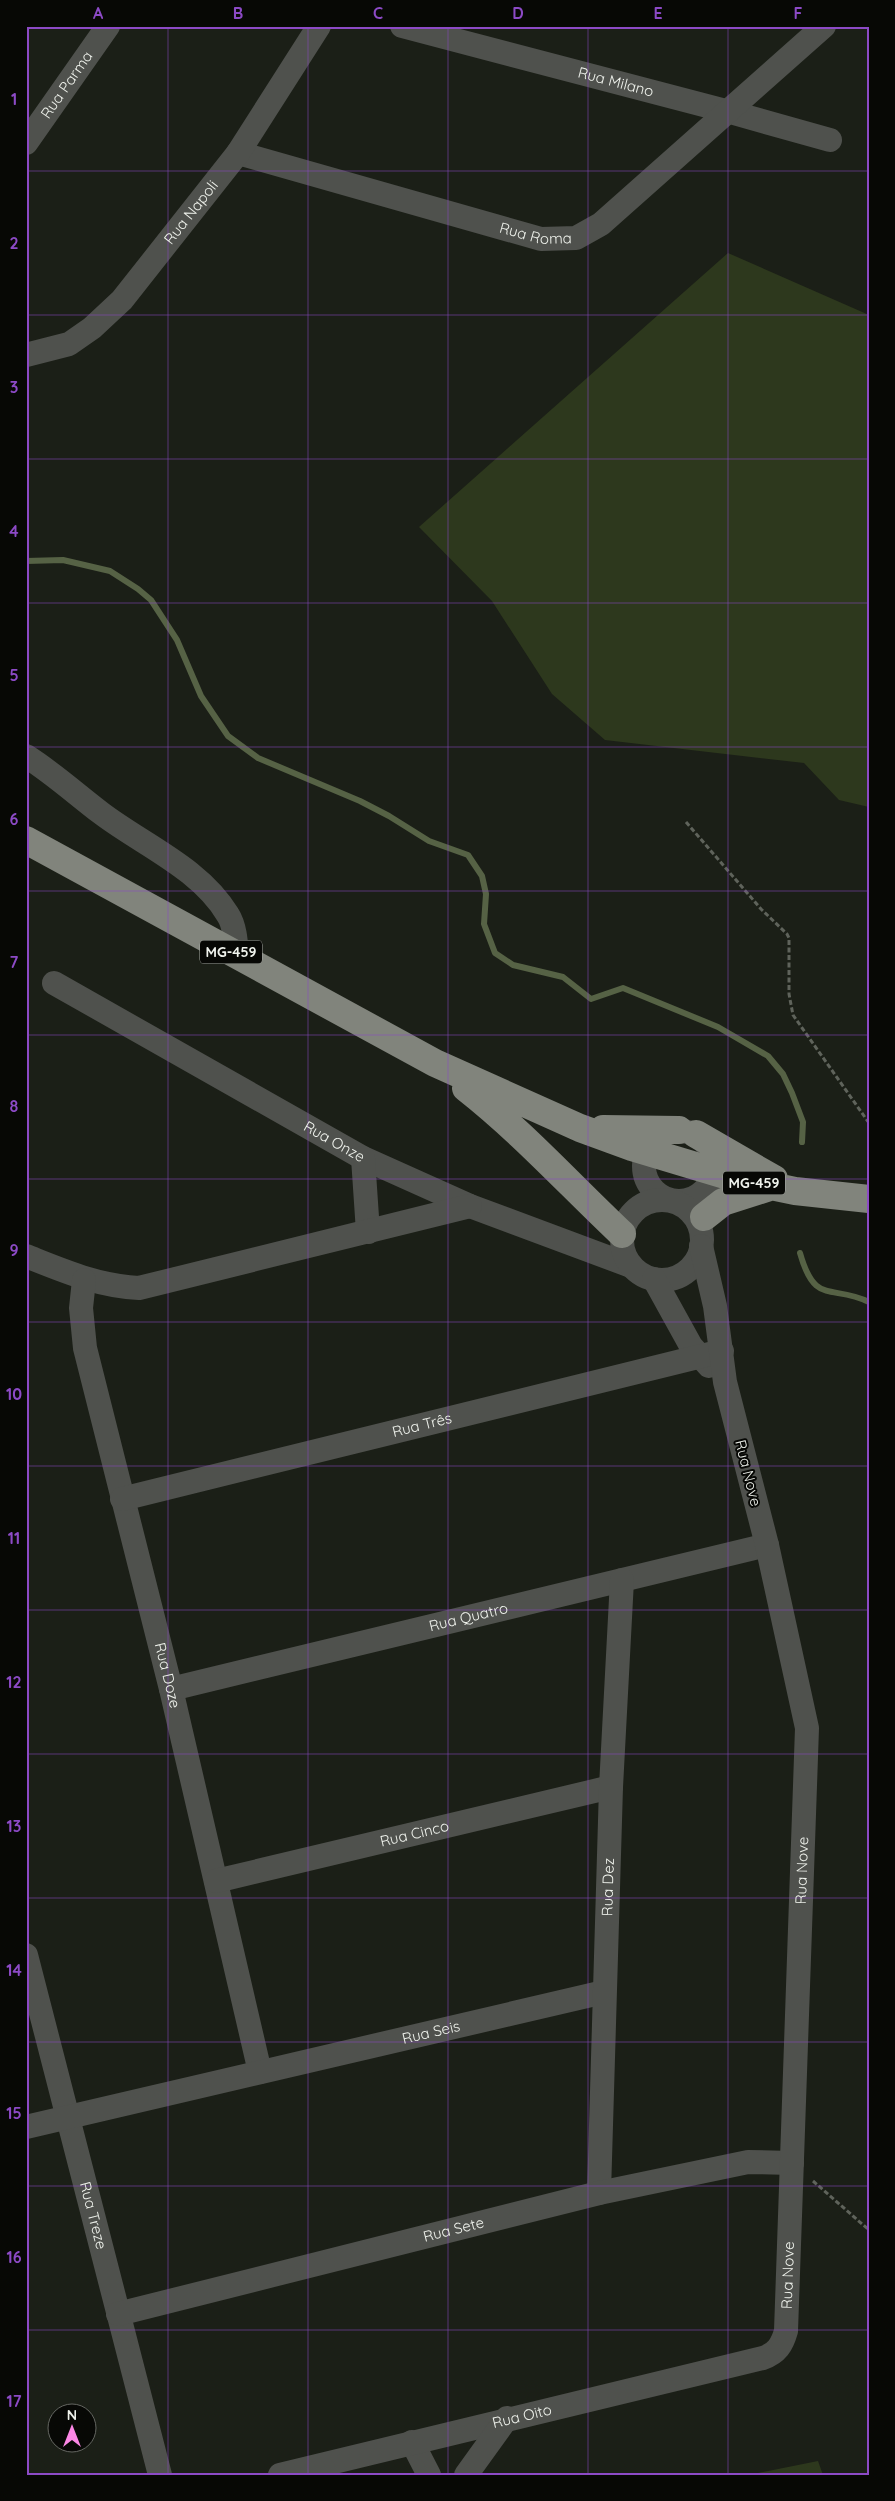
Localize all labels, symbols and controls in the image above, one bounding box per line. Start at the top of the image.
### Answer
text: A [93,3,104,23]
text: B [233,3,243,23]
text: C [373,3,383,23]
text: D [512,3,524,23]
text: E [653,3,663,23]
text: F [794,3,803,23]
street label: Rua Parma [36,47,97,122]
street label: Rua Milano [576,63,656,101]
text: 1 [11,89,17,109]
street label: Rua Napoli [160,176,222,248]
street label: Rua Roma [497,218,572,248]
text: 2 [9,233,19,253]
text: 3 [10,377,18,397]
text: 4 [9,521,19,541]
text: 5 [9,665,19,685]
text: 6 [10,809,19,829]
road number: MG-459 [200,940,262,964]
text: 7 [10,952,19,972]
text: 8 [10,1096,19,1116]
street label: Rua Onze [300,1116,368,1166]
road number: MG-459 [723,1172,785,1194]
text: 9 [9,1240,19,1260]
text: 10 [6,1384,22,1404]
street label: Rua Três [390,1408,454,1441]
street label: Rua Nove [731,1438,766,1508]
text: 11 [8,1528,20,1548]
street label: Rua Quatro [427,1598,510,1635]
street label: Rua Doze [151,1640,185,1710]
text: 12 [6,1672,22,1692]
text: 13 [7,1816,21,1836]
street label: Rua Cinco [378,1816,451,1851]
street label: Rua Nove [791,1836,812,1905]
street label: Rua Dez [597,1858,618,1917]
text: 14 [6,1960,22,1980]
street label: Rua Seis [400,2016,462,2048]
text: 15 [6,2103,22,2123]
street label: Rua Treze [76,2179,111,2251]
street label: Rua Sete [421,2212,486,2246]
street label: Rua Nove [777,2241,798,2309]
text: 16 [6,2247,22,2267]
text: 17 [6,2391,22,2411]
street label: Rua Oito [490,2400,553,2432]
north arrow [48,2404,98,2454]
text: N [67,2406,77,2424]

